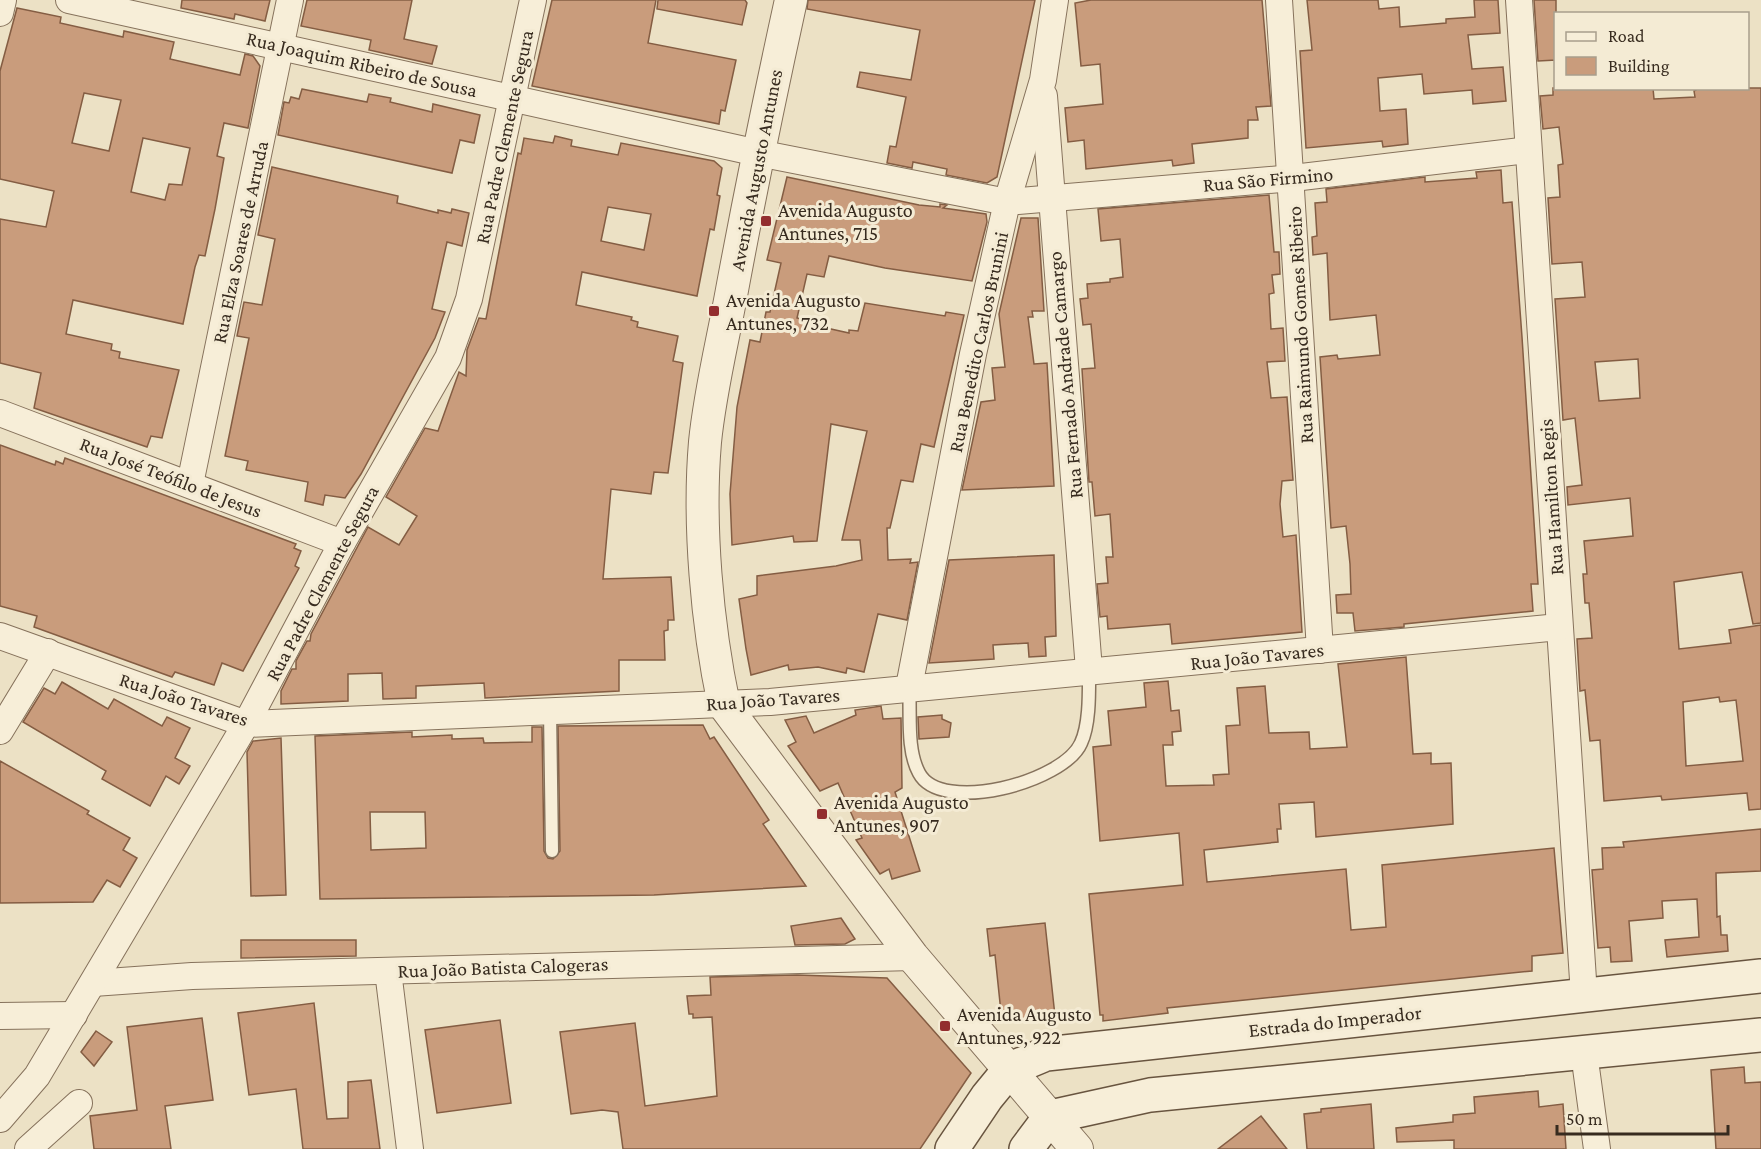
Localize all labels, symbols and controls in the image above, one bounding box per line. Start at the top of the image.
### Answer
legend [1554,12,1749,90]
text: Road [1608,26,1645,46]
street label: Rua Joaquim Ribeiro de Sousa [244,27,480,102]
street label: Rua Padre Clemente Segura [471,28,538,246]
text: Building [1608,56,1670,76]
street label: Avenida Augusto Antunes [726,67,787,273]
street label: Rua Elza Soares de Arruda [208,139,272,345]
street label: Rua São Firmino [1202,162,1334,196]
place label: Avenida Augusto Antunes, 715 [778,199,913,244]
street label: Rua Raimundo Gomes Ribeiro [1283,206,1317,444]
marker: Avenida Augusto Antunes, 715 [759,214,773,228]
street label: Rua Benedito Carlos Brunini [944,230,1012,454]
street label: Rua Fernado Andrade Camargo [1043,250,1088,500]
place label: Avenida Augusto Antunes, 732 [726,289,861,334]
marker: Avenida Augusto Antunes, 732 [707,304,721,318]
street label: Rua Hamilton Regis [1535,418,1568,576]
street label: Rua José Teófilo de Jesus [77,432,265,523]
street label: Rua Padre Clemente Segura [261,482,384,685]
street label: Rua João Tavares [1189,638,1325,675]
street label: Rua João Tavares [116,668,251,731]
street label: Rua João Tavares [705,683,841,716]
place label: Avenida Augusto Antunes, 907 [834,791,969,836]
marker: Avenida Augusto Antunes, 907 [815,807,829,821]
street label: Rua João Batista Calogeras [397,952,609,983]
street label: Estrada do Imperador [1247,1001,1423,1042]
place label: Avenida Augusto Antunes, 922 [957,1003,1092,1048]
marker: Avenida Augusto Antunes, 922 [938,1019,952,1033]
scale bar [1557,1098,1728,1136]
text: 50 m [1566,1109,1603,1129]

